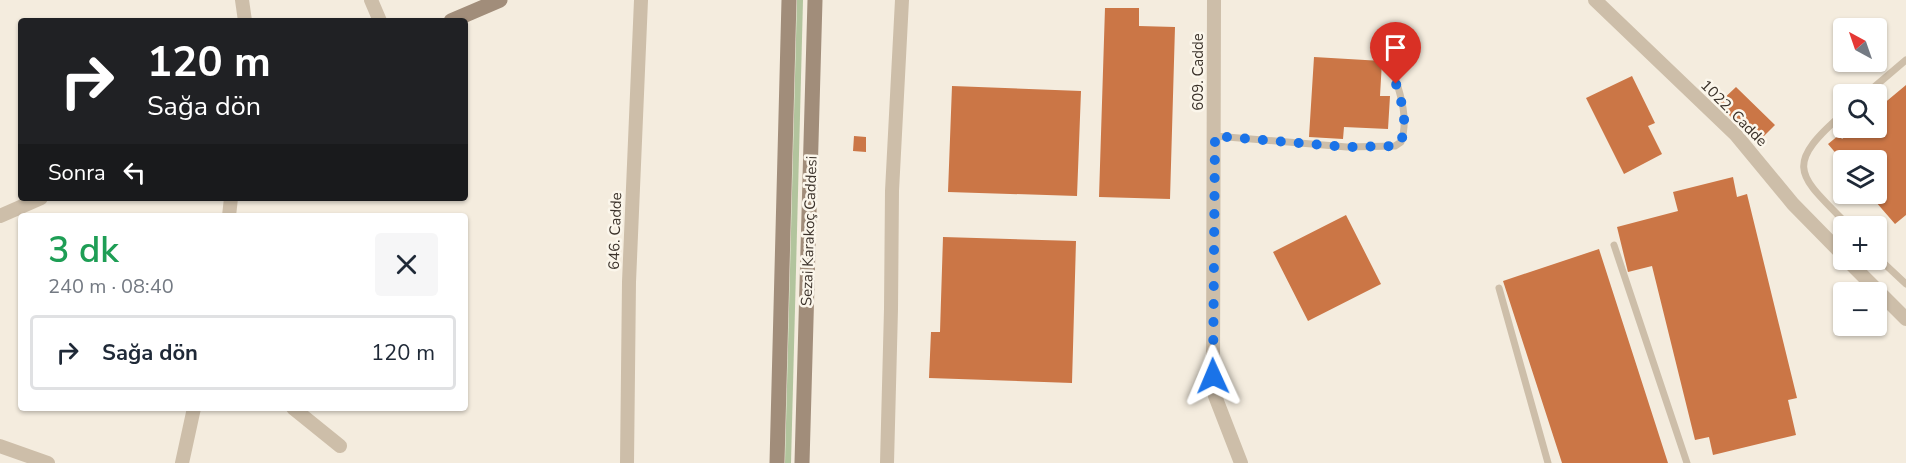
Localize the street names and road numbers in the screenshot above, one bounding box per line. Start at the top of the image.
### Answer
street label: 609. Cadde [1188,33,1208,111]
street label: 1022. Cadde [1696,75,1772,151]
street label: Sezai Karakoç Caddesi [796,156,822,306]
street label: 646. Cadde [604,192,626,270]

